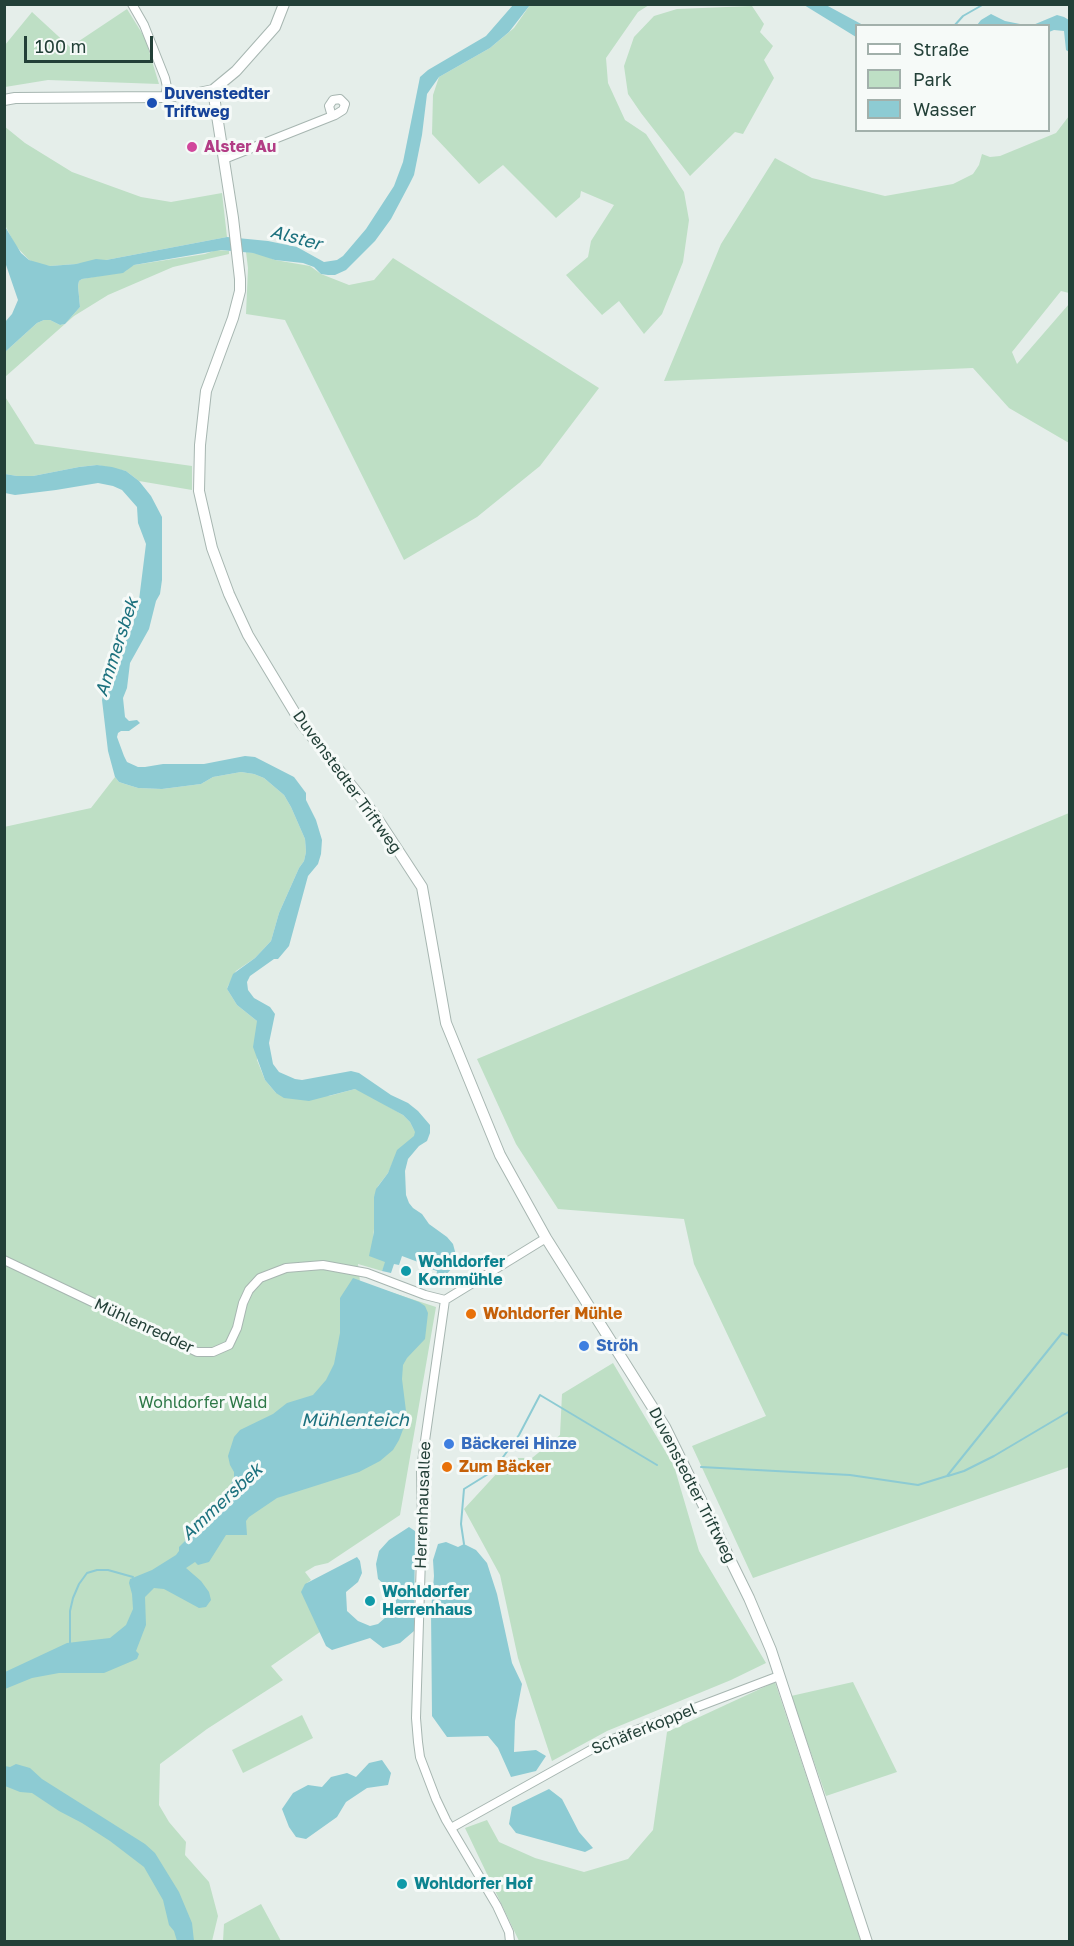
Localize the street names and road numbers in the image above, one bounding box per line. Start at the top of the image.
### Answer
street label: Duvenstedter Triftweg [289,707,405,857]
street label: Mühlenredder [91,1294,197,1358]
street label: Duvenstedter Triftweg [644,1404,740,1566]
street label: Herrenhausallee [411,1441,435,1569]
street label: Schäferkoppel [589,1699,699,1759]

